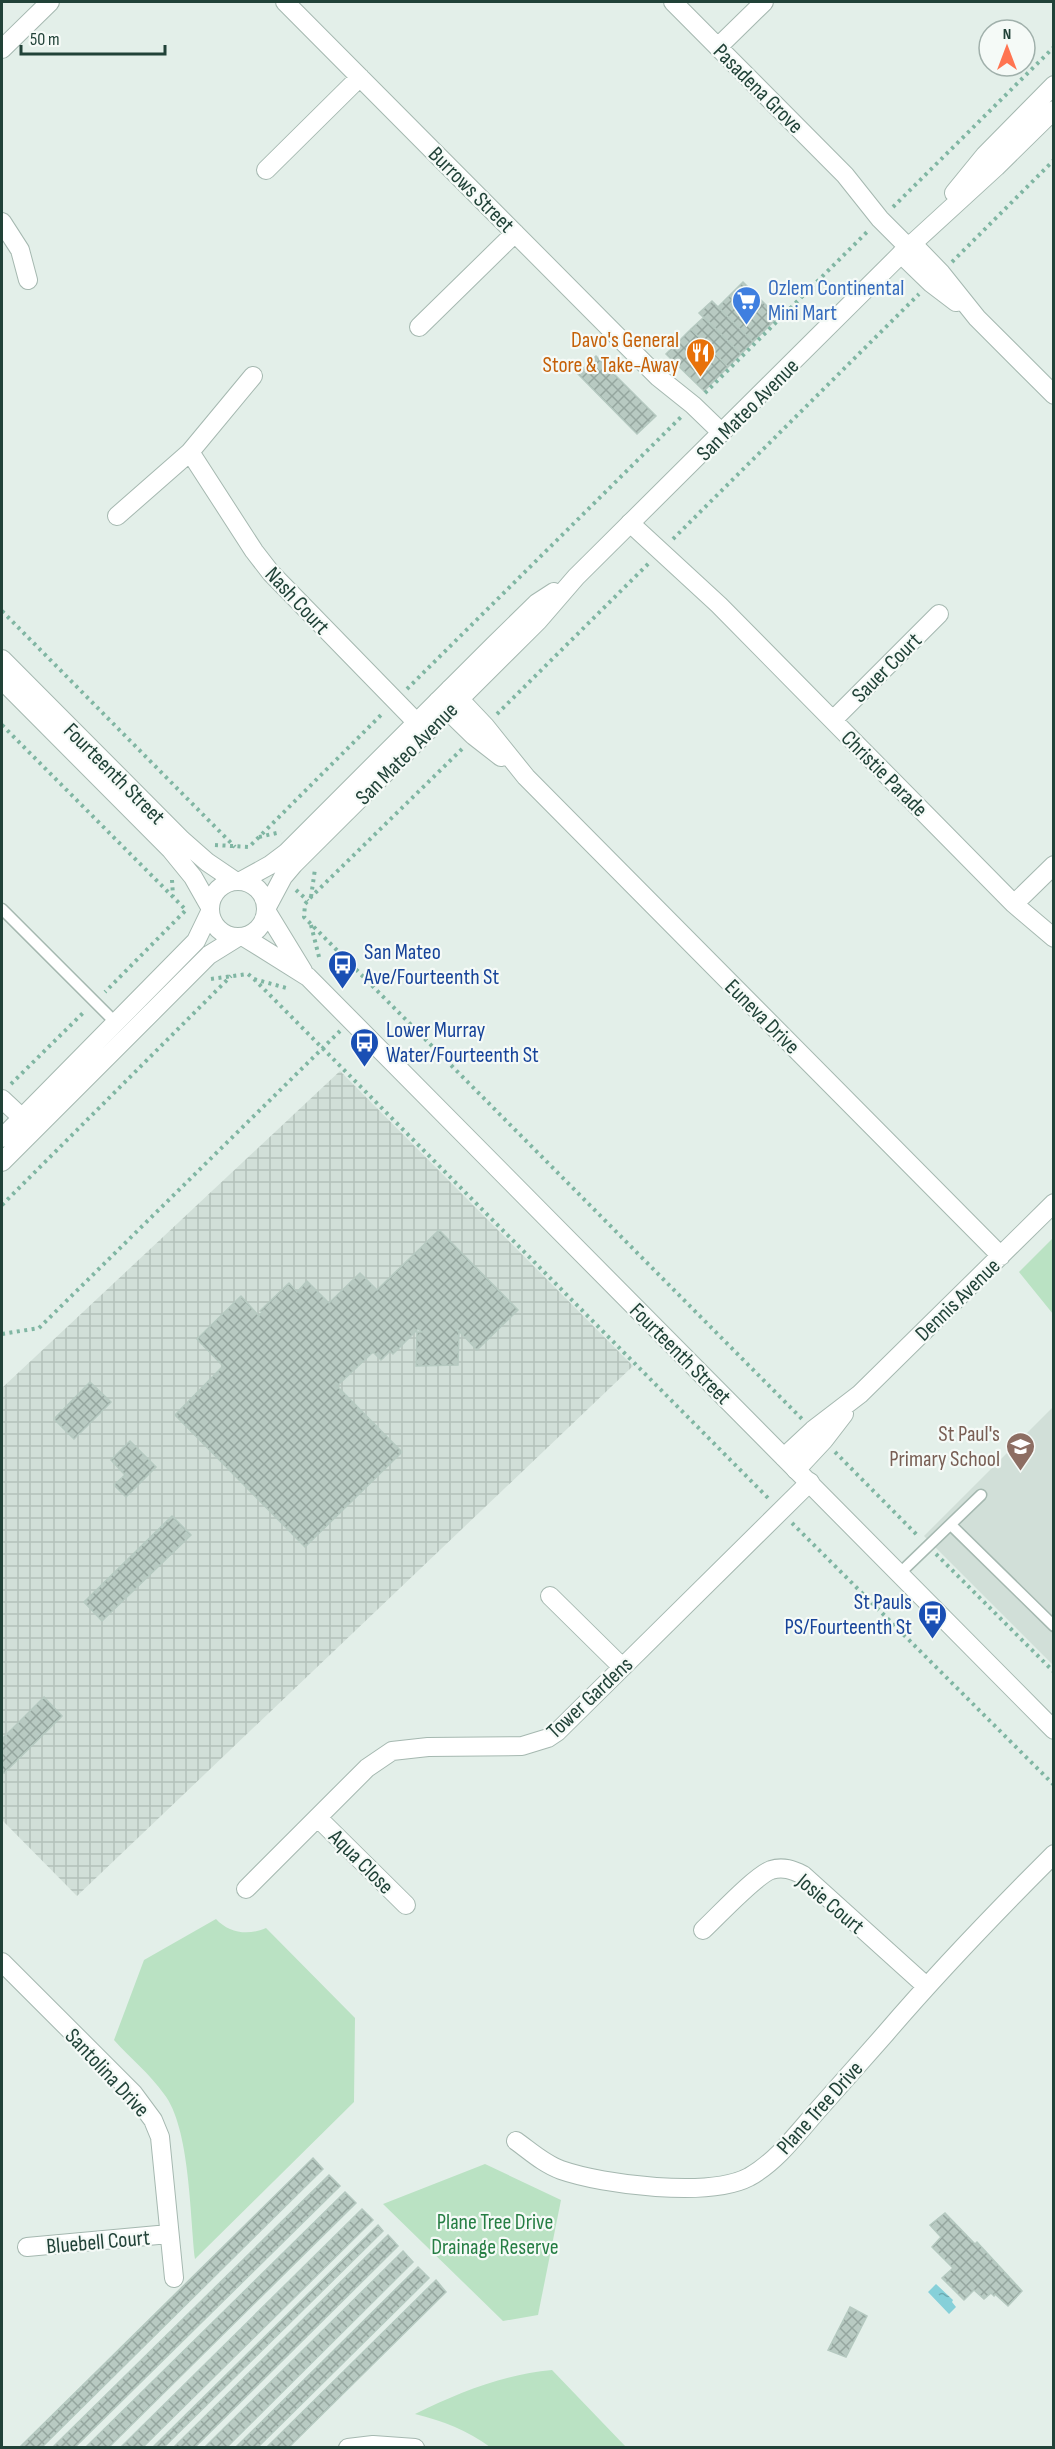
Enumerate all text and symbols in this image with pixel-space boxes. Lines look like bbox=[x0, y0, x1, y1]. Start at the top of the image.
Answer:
scale bar bbox=[21, 18, 165, 56]
north arrow bbox=[977, 18, 1037, 78]
text: N bbox=[1003, 25, 1011, 44]
text: 50 m bbox=[30, 29, 60, 50]
street label: Pasadena Grove bbox=[707, 38, 809, 140]
street label: Burrows Street bbox=[422, 141, 520, 239]
place label: Ozlem Continental Mini Mart bbox=[768, 275, 904, 327]
supermarket icon: Ozlem Continental Mini Mart bbox=[731, 284, 763, 326]
place label: Davo's General Store & Take-Away bbox=[542, 327, 680, 379]
restaurant icon: Davo's General Store & Take-Away bbox=[684, 336, 716, 378]
street label: San Mateo Avenue bbox=[691, 353, 805, 467]
street label: Nash Court bbox=[259, 562, 335, 641]
street label: Sauer Court bbox=[846, 627, 928, 709]
street label: San Mateo Avenue bbox=[350, 697, 464, 811]
street label: Fourteenth Street bbox=[57, 718, 171, 831]
street label: Christie Parade bbox=[835, 725, 933, 823]
place label: San Mateo Ave/Fourteenth St bbox=[363, 939, 500, 991]
bus stop icon: San Mateo Ave/Fourteenth St bbox=[327, 948, 359, 990]
street label: Euneva Drive bbox=[719, 974, 805, 1060]
place label: Lower Murray Water/Fourteenth St bbox=[386, 1017, 539, 1069]
bus stop icon: Lower Murray Water/Fourteenth St bbox=[349, 1026, 381, 1068]
street label: Dennis Avenue bbox=[910, 1253, 1006, 1347]
street label: Fourteenth Street bbox=[623, 1298, 737, 1411]
place label: St Paul's Primary School bbox=[889, 1421, 1000, 1473]
school or university icon: St Paul's Primary School bbox=[1005, 1430, 1037, 1472]
place label: St Pauls PS/Fourteenth St bbox=[784, 1589, 912, 1641]
bus stop icon: St Pauls PS/Fourteenth St bbox=[917, 1598, 949, 1640]
street label: Tower Gardens bbox=[541, 1651, 639, 1745]
street label: Aqua Close bbox=[322, 1823, 399, 1900]
street label: Josie Court bbox=[790, 1867, 870, 1940]
street label: Santolina Drive bbox=[59, 2023, 155, 2123]
street label: Plane Tree Drive bbox=[771, 2056, 869, 2160]
park label: Plane Tree Drive Drainage Reserve bbox=[431, 2209, 559, 2261]
street label: Bluebell Court bbox=[45, 2225, 151, 2260]

